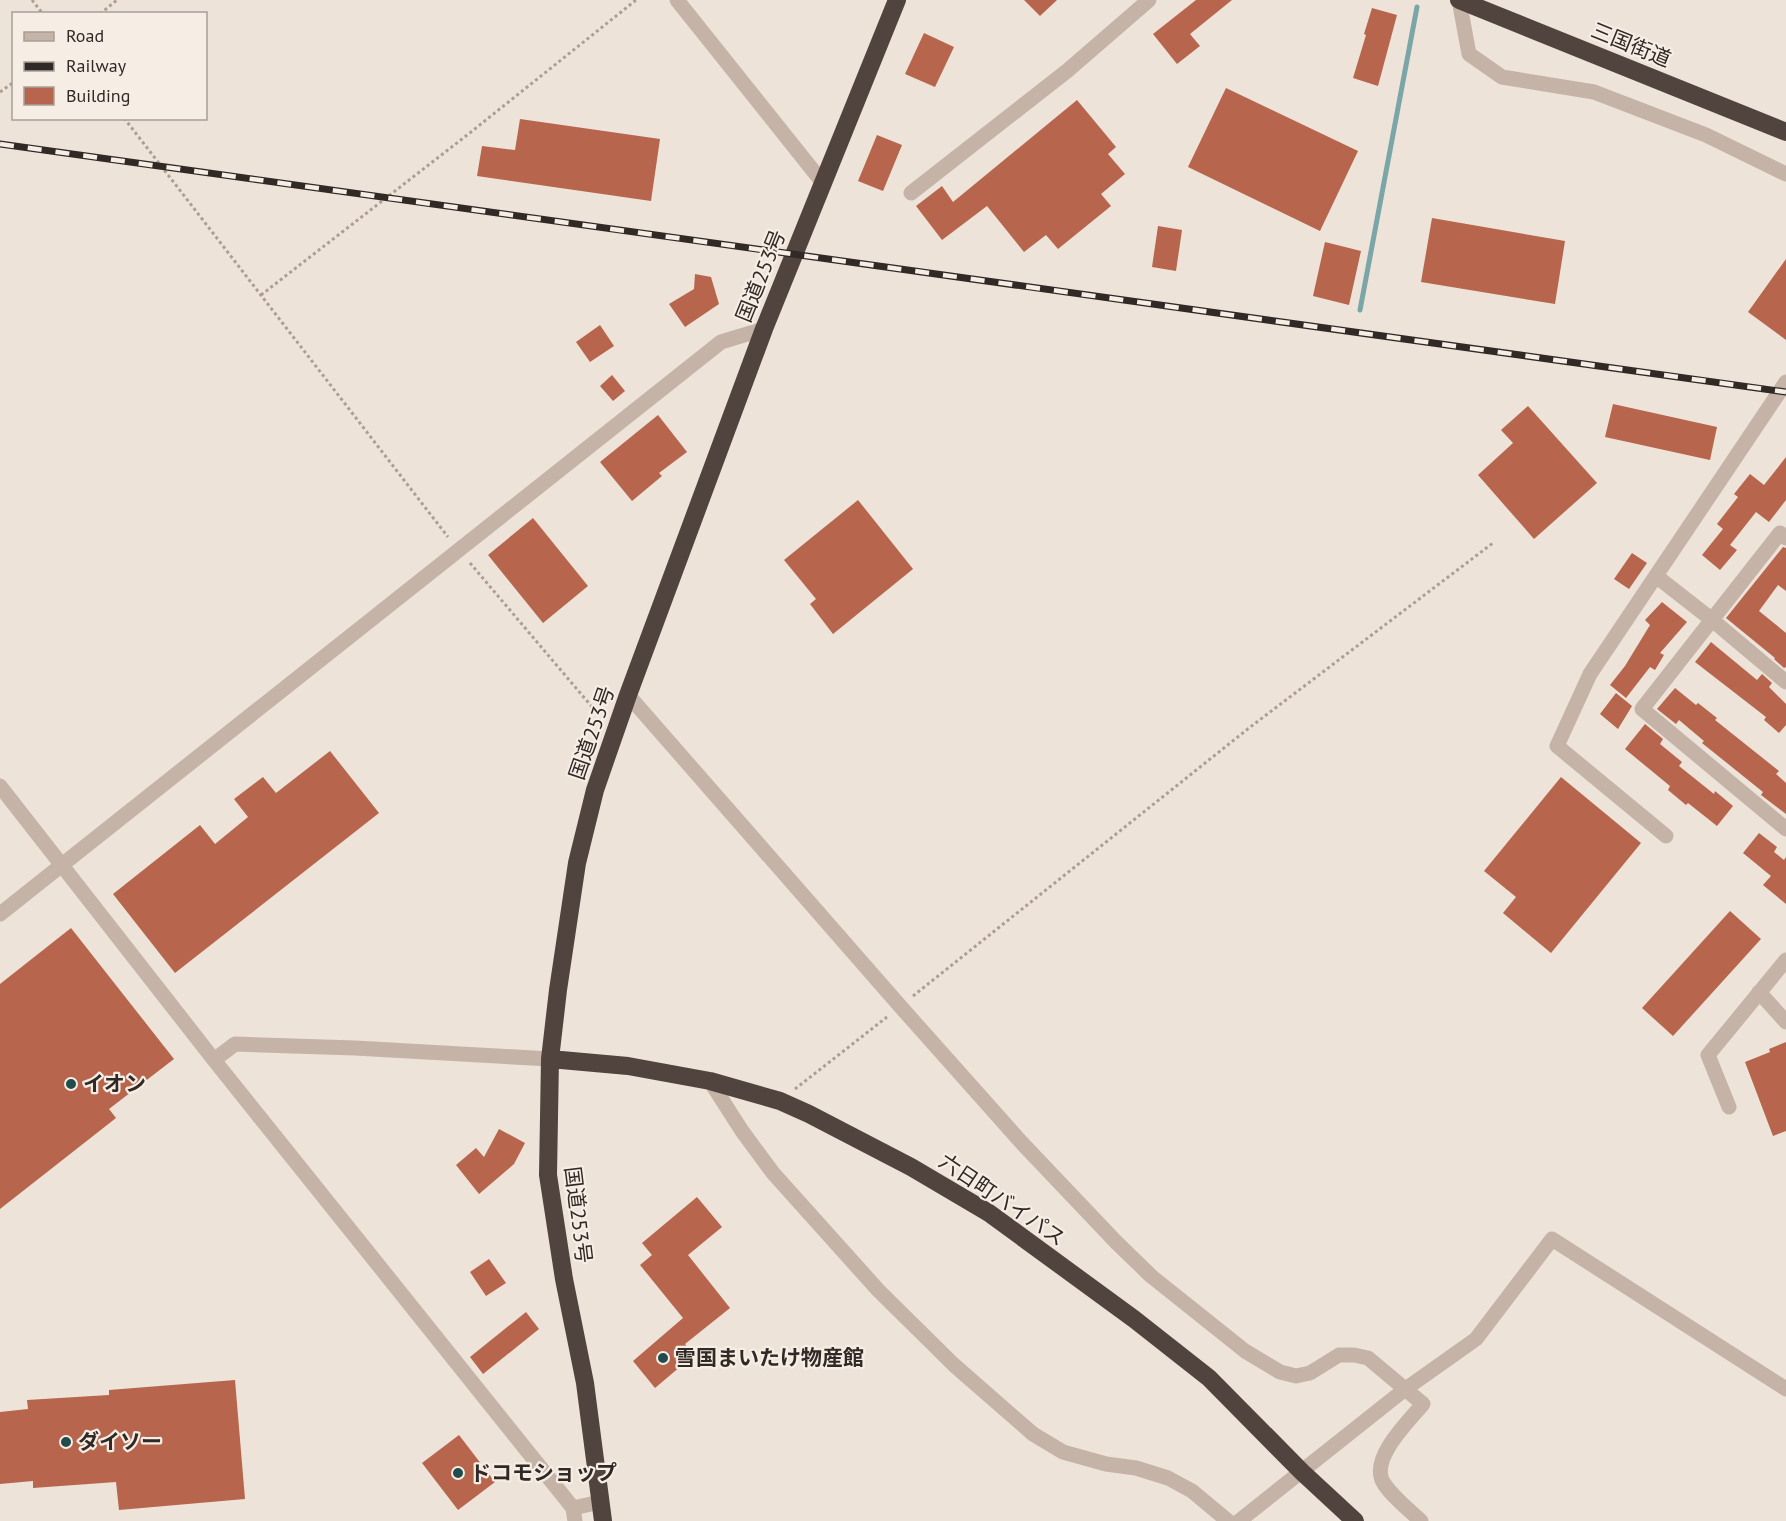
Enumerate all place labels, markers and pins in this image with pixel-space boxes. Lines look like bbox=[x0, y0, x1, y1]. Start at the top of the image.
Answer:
place label: イオン bbox=[83, 1070, 146, 1097]
marker: イオン bbox=[64, 1077, 78, 1091]
place label: 雪国まいたけ物産館 bbox=[675, 1344, 864, 1371]
marker: 雪国まいたけ物産館 bbox=[656, 1351, 670, 1365]
place label: ダイソー bbox=[78, 1428, 162, 1455]
marker: ダイソー bbox=[59, 1435, 73, 1449]
place label: ドコモショップ bbox=[470, 1459, 617, 1486]
marker: ドコモショップ bbox=[451, 1466, 465, 1480]

